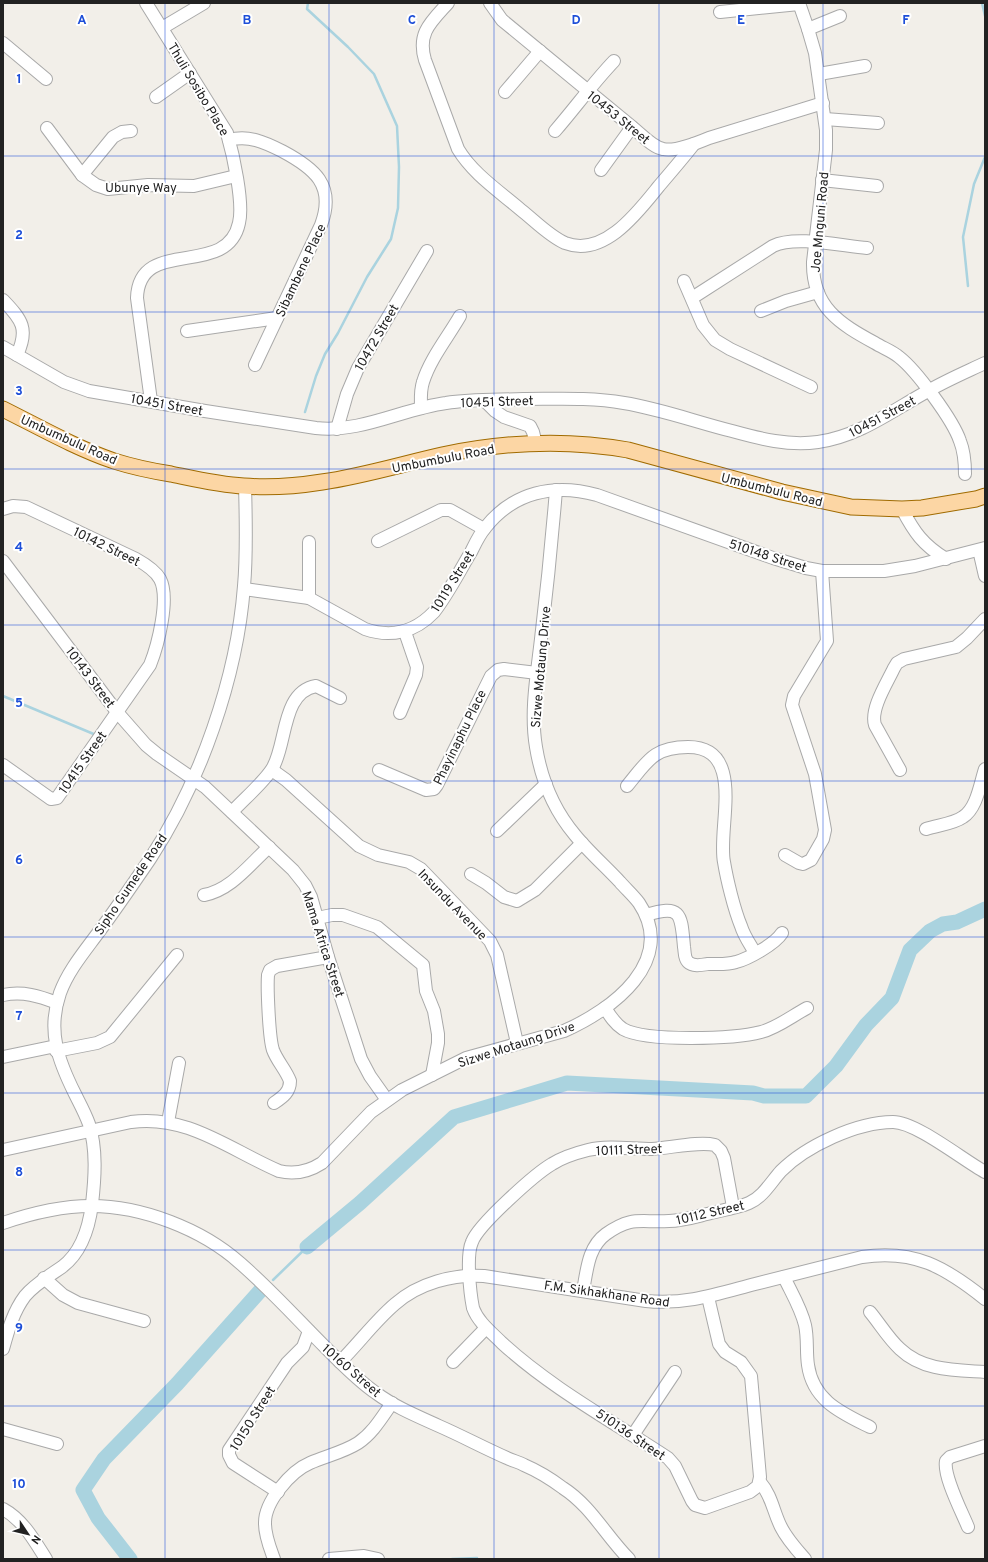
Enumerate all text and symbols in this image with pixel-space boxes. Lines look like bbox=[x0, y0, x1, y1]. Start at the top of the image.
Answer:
text: A bbox=[77, 13, 87, 29]
text: B bbox=[243, 13, 252, 29]
text: C bbox=[408, 13, 416, 29]
text: D bbox=[571, 13, 581, 29]
text: E bbox=[737, 13, 745, 29]
text: F bbox=[902, 13, 910, 29]
street label: Thuli Sosibo Place bbox=[163, 40, 231, 140]
text: 1 bbox=[16, 72, 22, 88]
street label: 10453 Street bbox=[583, 88, 652, 149]
street label: Joe Mnguni Road bbox=[809, 171, 833, 273]
street label: Ubunye Way bbox=[105, 181, 177, 197]
street label: Sibambene Place bbox=[273, 222, 330, 320]
text: 2 bbox=[15, 228, 23, 244]
street label: 10472 Street bbox=[352, 302, 403, 374]
text: 3 bbox=[15, 384, 23, 400]
street label: 10451 Street bbox=[129, 392, 204, 420]
street label: 10451 Street bbox=[460, 394, 534, 412]
street label: 10451 Street bbox=[847, 394, 919, 442]
street label: Umbumbulu Road bbox=[17, 412, 119, 469]
street label: Umbumbulu Road bbox=[391, 442, 496, 478]
street label: Umbumbulu Road bbox=[719, 471, 824, 511]
street label: 10142 Street bbox=[70, 525, 142, 571]
street label: 510148 Street bbox=[727, 537, 808, 577]
text: 4 bbox=[15, 540, 23, 556]
street label: 10119 Street bbox=[428, 548, 479, 616]
street label: Sizwe Motaung Drive bbox=[529, 606, 555, 729]
street label: 10143 Street bbox=[61, 644, 118, 712]
street label: Phayinaphu Place bbox=[431, 688, 491, 788]
text: 5 bbox=[15, 696, 23, 712]
street label: 10415 Street bbox=[56, 729, 111, 798]
street label: Sipho Gumede Road bbox=[92, 832, 171, 939]
text: 6 bbox=[15, 853, 23, 869]
street label: Insundu Avenue bbox=[414, 867, 489, 944]
street label: Mama Africa Street bbox=[297, 889, 347, 1000]
text: 7 bbox=[16, 1009, 23, 1025]
street label: Sizwe Motaung Drive bbox=[456, 1019, 577, 1072]
street label: 10111 Street bbox=[596, 1142, 663, 1160]
text: 8 bbox=[15, 1165, 23, 1181]
street label: 10112 Street bbox=[675, 1198, 746, 1230]
street label: F.M. Sikhakhane Road bbox=[543, 1278, 671, 1312]
text: 9 bbox=[15, 1321, 23, 1337]
street label: 10160 Street bbox=[318, 1342, 384, 1402]
street label: 10150 Street bbox=[227, 1384, 280, 1454]
street label: 510136 Street bbox=[592, 1407, 668, 1465]
text: 10 bbox=[12, 1477, 26, 1493]
north arrow bbox=[8, 1514, 48, 1554]
text: N bbox=[27, 1532, 43, 1546]

